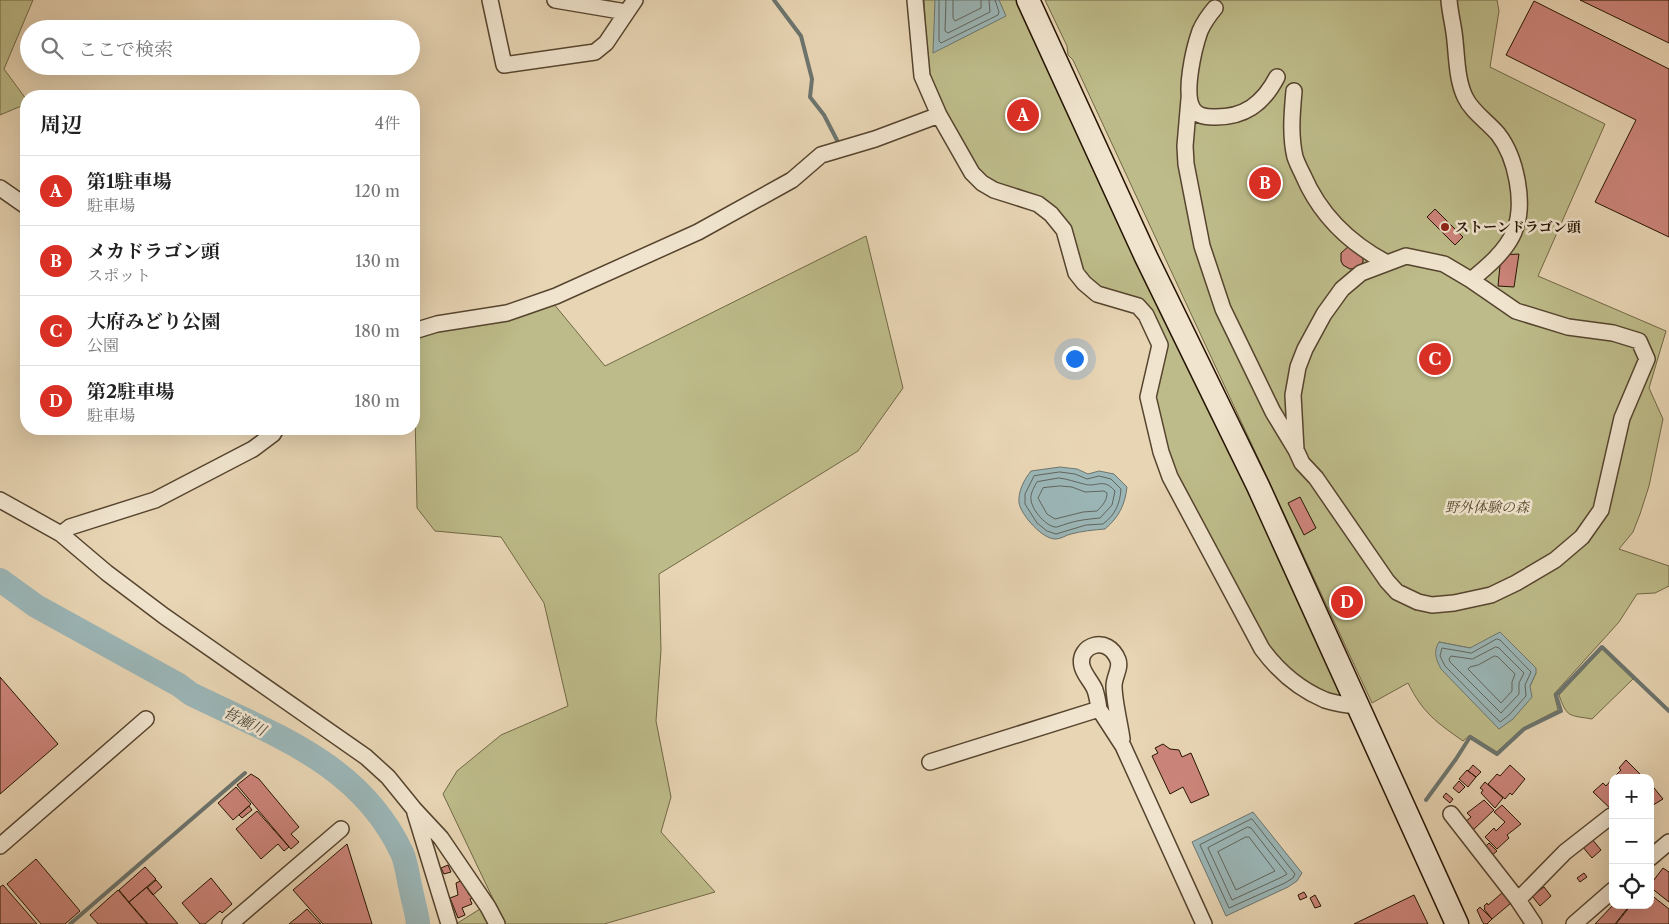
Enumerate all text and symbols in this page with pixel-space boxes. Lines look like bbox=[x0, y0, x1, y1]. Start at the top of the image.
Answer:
search box bbox=[20, 20, 420, 75]
icon: search bbox=[38, 34, 66, 62]
text: ここで検索 bbox=[78, 38, 173, 61]
pin: A bbox=[1007, 96, 1039, 134]
text: 周辺 bbox=[40, 112, 82, 137]
text: 4件 bbox=[375, 113, 400, 133]
pin: B bbox=[1249, 164, 1281, 202]
text: 第1駐車場 bbox=[87, 170, 172, 193]
text: A bbox=[50, 181, 62, 201]
text: 120 m bbox=[355, 181, 400, 201]
text: 駐車場 bbox=[87, 195, 135, 215]
place label: ストーンドラゴン頭 bbox=[1455, 218, 1581, 236]
marker: ストーンドラゴン頭 bbox=[1439, 221, 1451, 233]
text: メカドラゴン頭 bbox=[87, 240, 220, 263]
text: B bbox=[50, 251, 62, 271]
text: 130 m bbox=[355, 251, 400, 271]
text: スポット bbox=[87, 265, 151, 285]
text: 大府みどり公園 bbox=[87, 310, 220, 333]
text: C bbox=[50, 321, 62, 341]
text: 180 m bbox=[354, 321, 400, 341]
text: 公園 bbox=[87, 335, 119, 355]
pin: C bbox=[1419, 340, 1451, 378]
your location bbox=[1062, 346, 1088, 372]
text: 第2駐車場 bbox=[87, 380, 174, 403]
text: D bbox=[49, 391, 63, 411]
text: 180 m bbox=[354, 391, 400, 411]
text: 駐車場 bbox=[87, 405, 135, 425]
park label: 野外体験の森 bbox=[1445, 498, 1531, 516]
pin: D bbox=[1331, 583, 1363, 621]
water label: 皆瀬川 bbox=[221, 702, 271, 741]
map controls bbox=[1609, 774, 1654, 909]
button: + bbox=[1609, 774, 1654, 819]
button: − bbox=[1609, 819, 1654, 864]
button: locate bbox=[1609, 864, 1654, 909]

